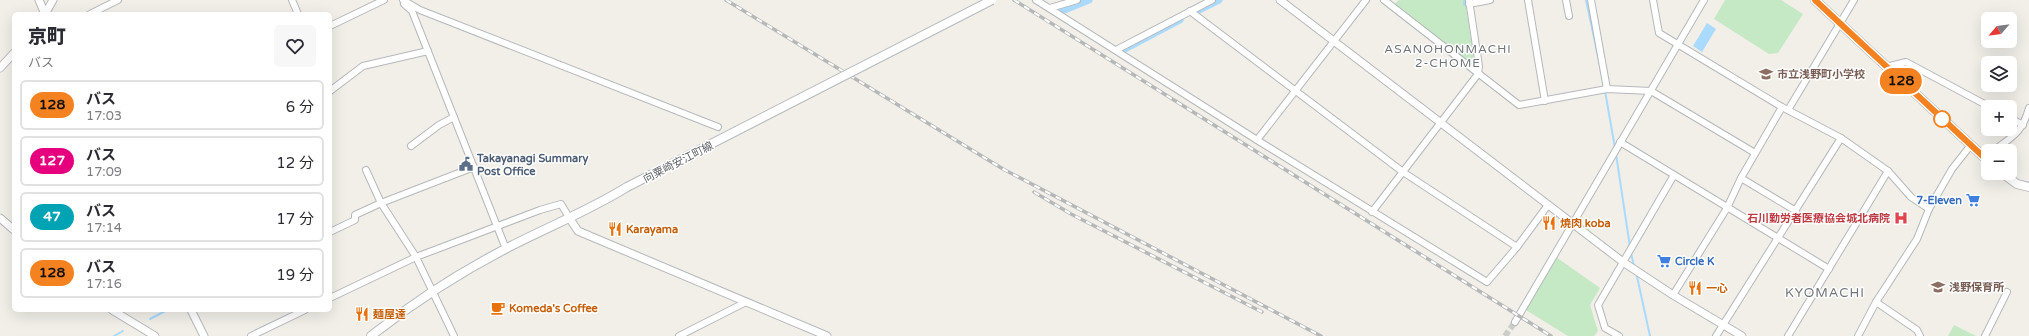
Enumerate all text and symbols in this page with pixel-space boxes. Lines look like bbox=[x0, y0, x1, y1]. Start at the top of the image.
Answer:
north arrow bbox=[1981, 12, 2017, 48]
map controls bbox=[1981, 12, 2017, 180]
button: heart bbox=[274, 25, 316, 67]
text: 京町 bbox=[28, 26, 66, 48]
district label: ASANOHONMACHI 2-CHOME bbox=[1384, 42, 1512, 70]
text: バス bbox=[28, 55, 54, 71]
button: layers bbox=[1981, 56, 2017, 92]
school or university icon: 市立浅野町小学校 bbox=[1758, 66, 1774, 82]
place label: 市立浅野町小学校 bbox=[1777, 68, 1865, 81]
line badge: 128 bbox=[1878, 68, 1924, 94]
text: 128 bbox=[1888, 72, 1914, 89]
text: バス bbox=[86, 90, 116, 108]
text: 128 bbox=[39, 96, 65, 113]
text: 6 分 bbox=[286, 98, 314, 116]
button: + bbox=[1981, 100, 2017, 136]
text: 17:03 bbox=[86, 108, 122, 124]
unlabelled marker bbox=[1933, 110, 1951, 128]
street label: 向粟崎安江町線 bbox=[641, 139, 715, 186]
button: − bbox=[1981, 144, 2017, 180]
text: バス bbox=[86, 146, 116, 164]
text: 127 bbox=[39, 152, 65, 169]
place label: Takayanagi Summary Post Office bbox=[476, 152, 588, 178]
text: 12 分 bbox=[276, 154, 314, 172]
public building icon: Takayanagi Summary Post Office bbox=[458, 156, 474, 172]
text: 17:09 bbox=[86, 164, 122, 180]
supermarket icon: 7-Eleven bbox=[1965, 192, 1981, 208]
place label: 7-Eleven bbox=[1916, 194, 1962, 207]
text: バス bbox=[86, 202, 116, 220]
text: 47 bbox=[43, 208, 61, 225]
text: 17 分 bbox=[276, 210, 314, 228]
hospital icon: 石川勤労者医療協会城北病院 bbox=[1893, 210, 1909, 226]
place label: 石川勤労者医療協会城北病院 bbox=[1747, 212, 1890, 225]
restaurant icon: 焼肉 koba bbox=[1541, 215, 1557, 231]
place label: 焼肉 koba bbox=[1560, 217, 1611, 230]
text: 17:14 bbox=[86, 220, 122, 236]
restaurant icon: Karayama bbox=[607, 221, 623, 237]
place label: Karayama bbox=[626, 223, 678, 237]
supermarket icon: Circle K bbox=[1656, 253, 1672, 269]
place label: Circle K bbox=[1675, 255, 1715, 268]
text: バス bbox=[86, 258, 116, 276]
text: 128 bbox=[39, 264, 65, 281]
text: 19 分 bbox=[276, 266, 314, 284]
text: 17:16 bbox=[86, 276, 122, 292]
school or university icon: 浅野保育所 bbox=[1930, 279, 1946, 295]
restaurant icon: 一心 bbox=[1687, 280, 1703, 296]
place label: 浅野保育所 bbox=[1949, 281, 2004, 294]
place label: 一心 bbox=[1706, 282, 1728, 295]
district label: KYOMACHI bbox=[1785, 285, 1865, 301]
cafe icon: Komeda's Coffee bbox=[490, 300, 506, 316]
place label: Komeda's Coffee bbox=[509, 302, 599, 315]
restaurant icon: 麺屋達 bbox=[354, 306, 370, 322]
place label: 麺屋達 bbox=[372, 308, 406, 321]

